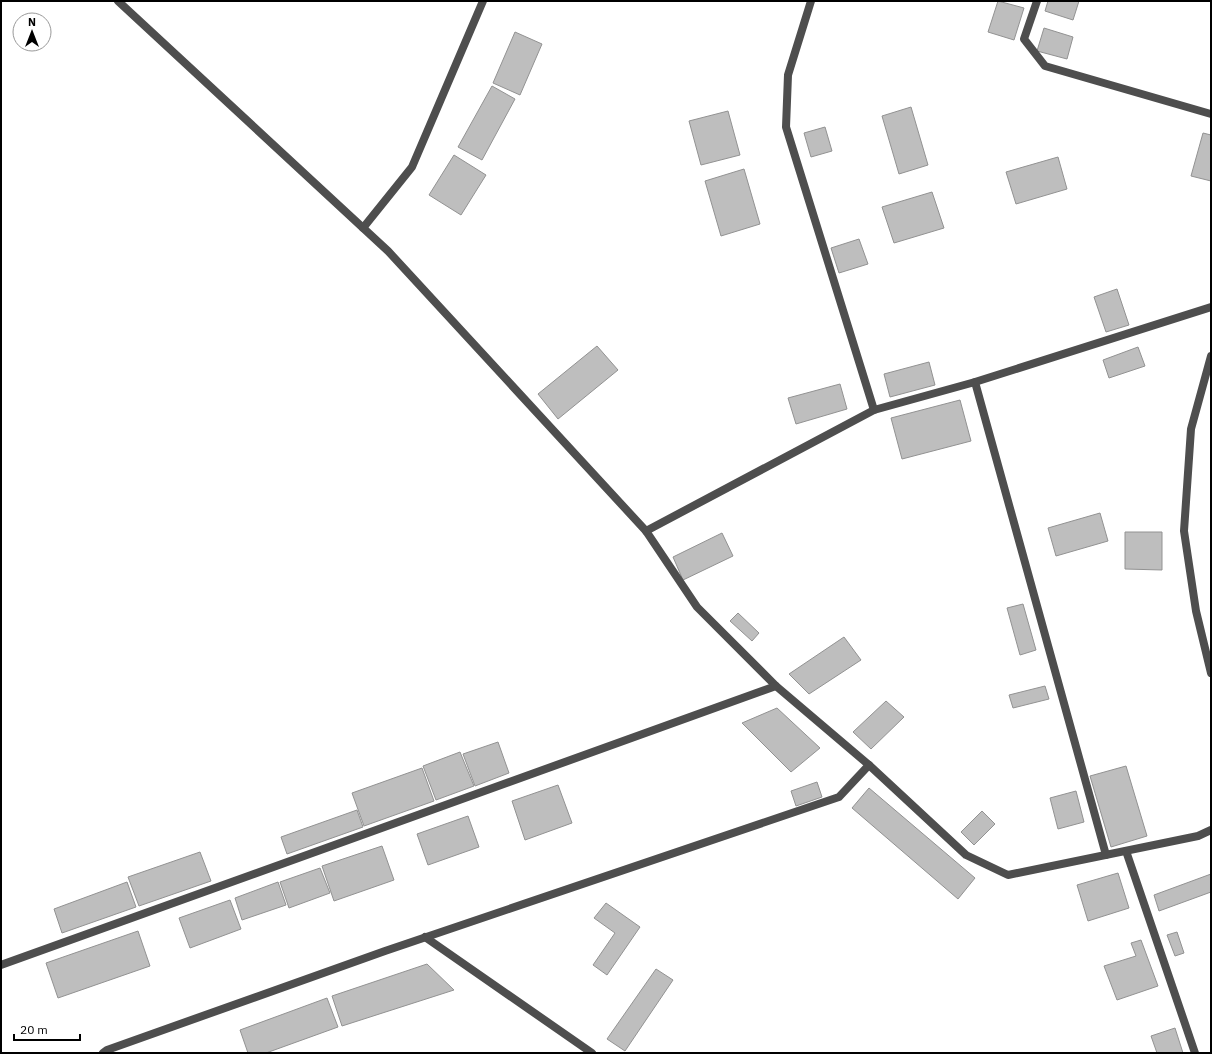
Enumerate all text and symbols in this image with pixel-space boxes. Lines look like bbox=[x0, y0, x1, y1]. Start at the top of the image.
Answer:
north arrow bbox=[12, 12, 52, 52]
text: N bbox=[28, 15, 36, 29]
scale bar bbox=[14, 1016, 80, 1042]
text: 20 m bbox=[20, 1022, 48, 1037]

